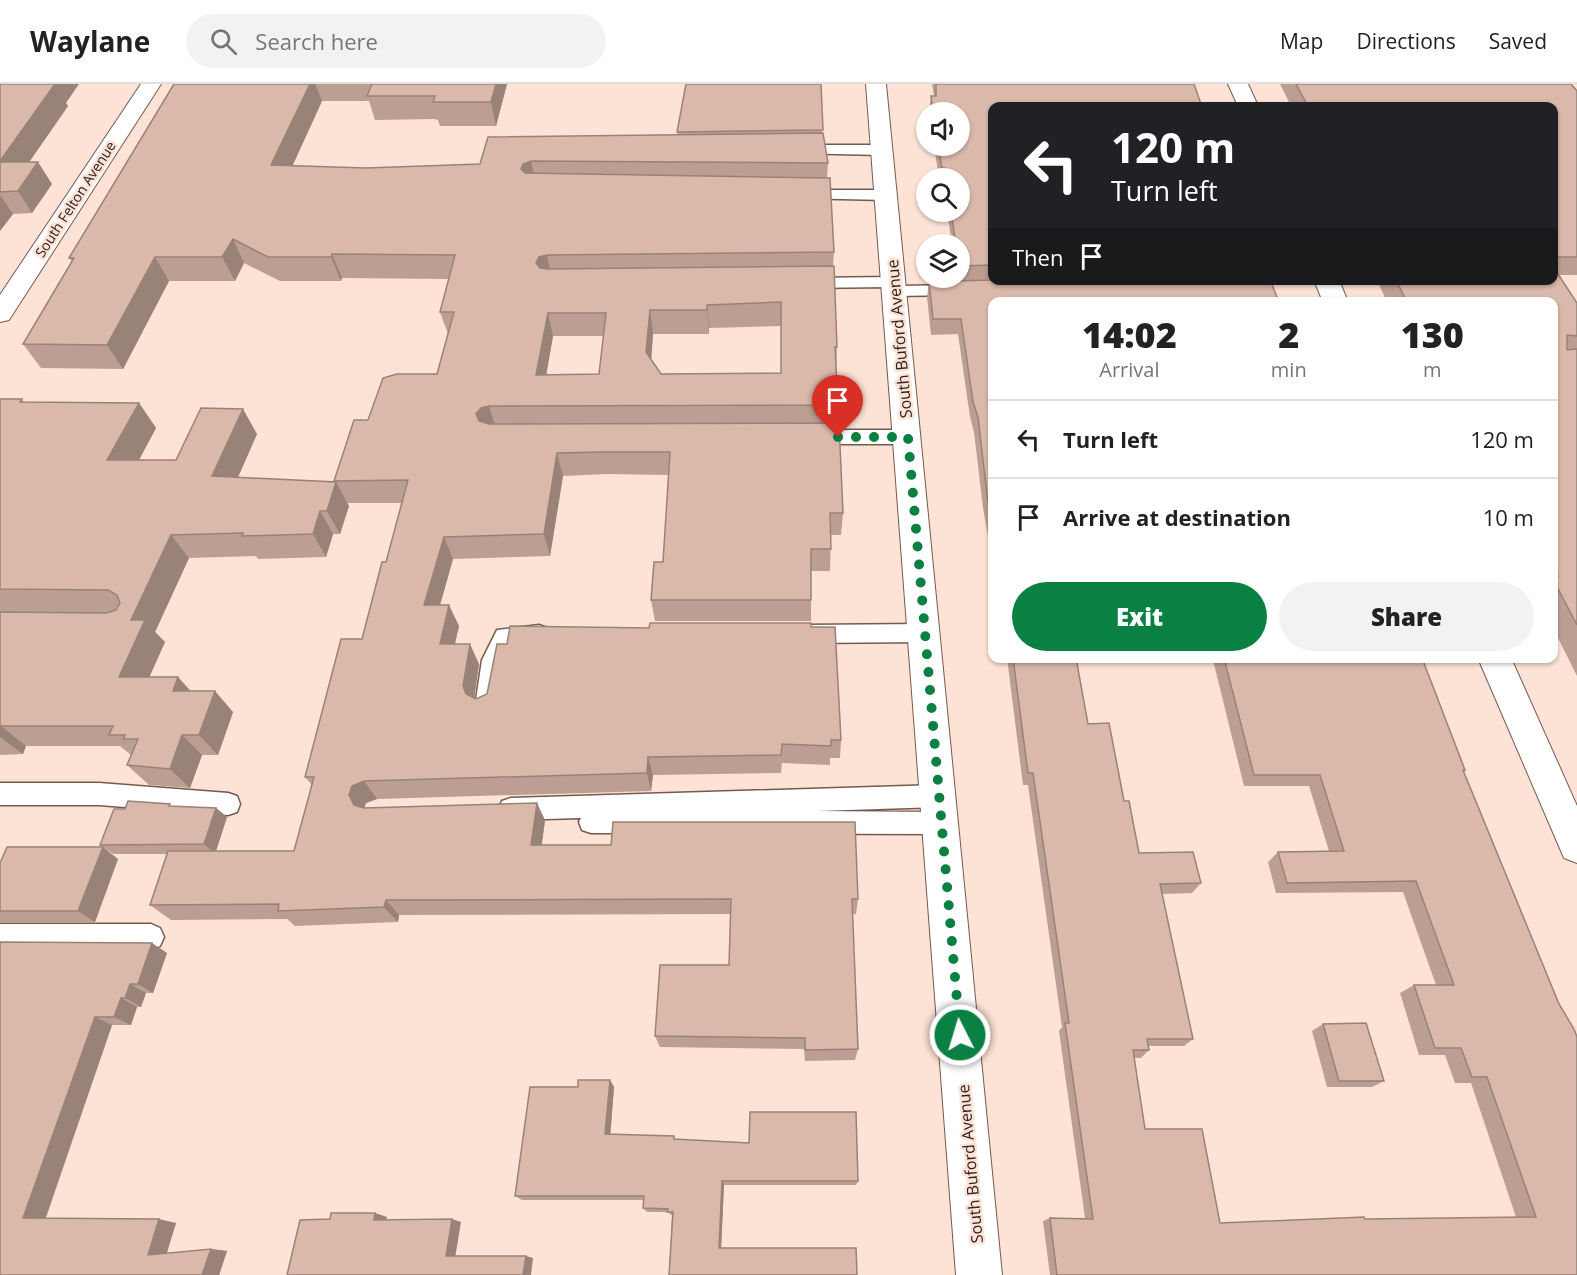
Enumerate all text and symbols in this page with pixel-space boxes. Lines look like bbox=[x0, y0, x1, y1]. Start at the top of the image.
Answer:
search box bbox=[186, 14, 606, 68]
text: Waylane bbox=[30, 22, 150, 60]
icon: search bbox=[207, 25, 240, 58]
text: Search here bbox=[255, 26, 378, 56]
text: Map bbox=[1280, 27, 1323, 55]
text: Directions bbox=[1356, 27, 1456, 55]
text: Saved bbox=[1489, 27, 1547, 55]
map controls bbox=[916, 102, 970, 288]
button: sound bbox=[916, 102, 970, 156]
text: 120 m bbox=[1111, 118, 1235, 175]
icon: left bbox=[1012, 126, 1090, 204]
street label: South Felton Avenue bbox=[30, 137, 120, 261]
button: search bbox=[916, 168, 970, 222]
text: Turn left bbox=[1111, 172, 1218, 209]
button: layers bbox=[916, 234, 970, 288]
icon: arrive bbox=[1075, 240, 1108, 273]
text: Then bbox=[1012, 242, 1063, 272]
street label: South Buford Avenue bbox=[881, 259, 917, 419]
text: 14:02 bbox=[1082, 310, 1177, 359]
text: 2 bbox=[1278, 310, 1299, 359]
text: 130 bbox=[1401, 310, 1464, 359]
text: Arrival bbox=[1099, 356, 1160, 383]
text: min bbox=[1271, 356, 1307, 383]
text: m bbox=[1423, 356, 1442, 383]
pin bbox=[812, 375, 863, 437]
icon: arrive bbox=[821, 384, 854, 417]
icon: left bbox=[1012, 423, 1045, 456]
text: Turn left bbox=[1063, 424, 1158, 454]
text: 120 m bbox=[1470, 424, 1534, 454]
icon: arrive bbox=[1012, 501, 1045, 534]
text: Arrive at destination bbox=[1063, 502, 1291, 532]
text: 10 m bbox=[1483, 502, 1534, 532]
button: Exit bbox=[1012, 582, 1267, 651]
button: Share bbox=[1279, 582, 1534, 651]
position arrow bbox=[928, 1003, 992, 1067]
street label: South Buford Avenue bbox=[952, 1084, 988, 1244]

